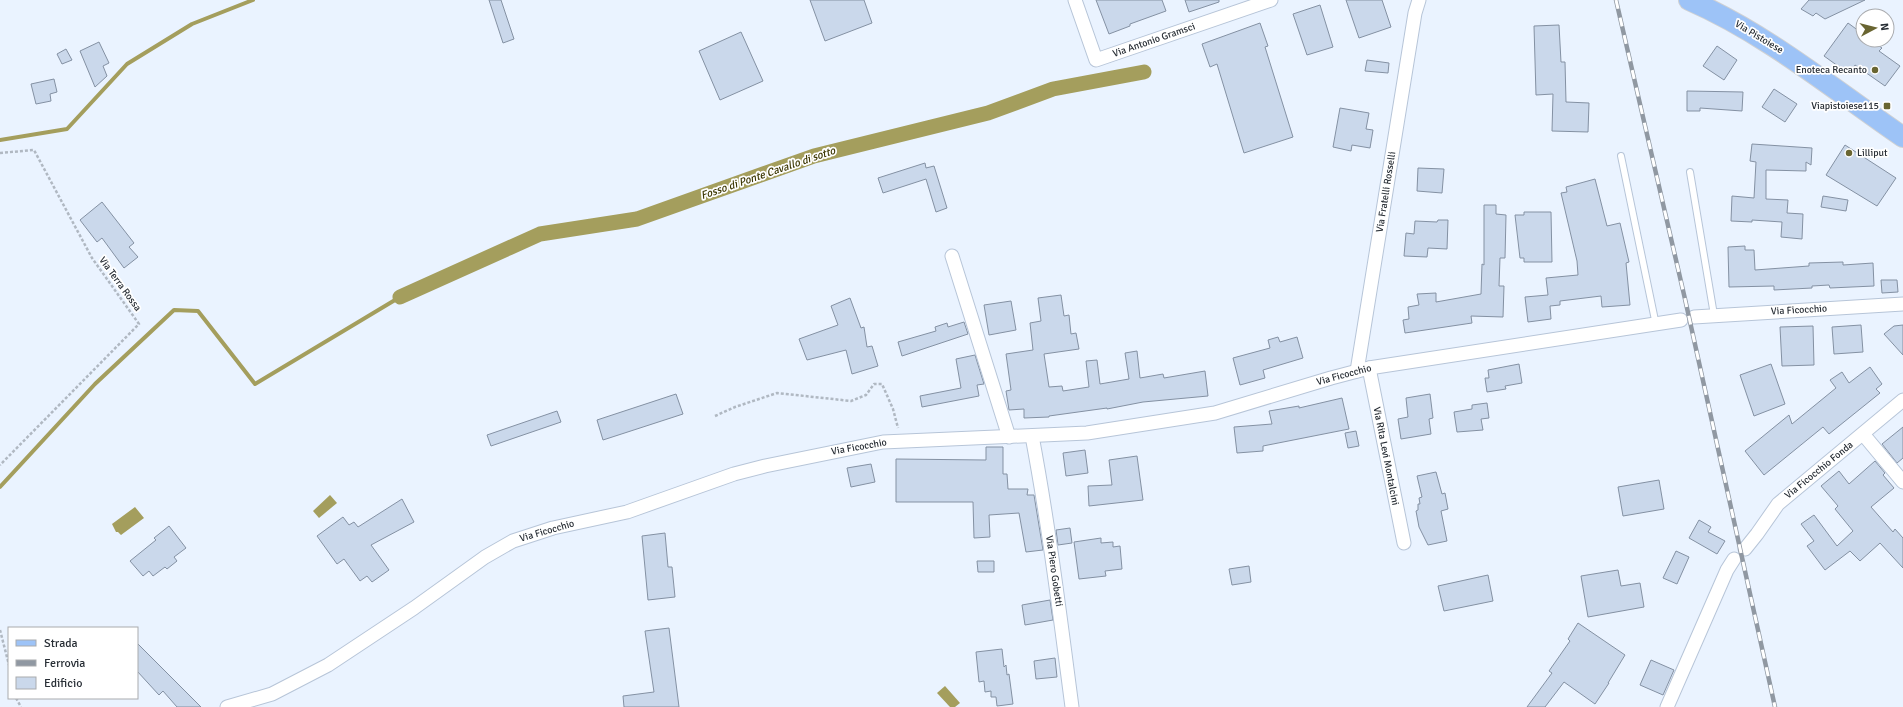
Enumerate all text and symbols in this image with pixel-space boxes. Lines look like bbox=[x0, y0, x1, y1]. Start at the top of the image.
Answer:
north arrow bbox=[1855, 8, 1895, 48]
street label: Via Pistoiese bbox=[1733, 18, 1785, 56]
street label: Via Antonio Gramsci bbox=[1111, 20, 1197, 60]
text: N bbox=[1878, 22, 1891, 31]
place label: Enoteca Recanto bbox=[1796, 64, 1867, 76]
marker: Enoteca Recanto bbox=[1870, 65, 1880, 75]
place label: Viapistoiese115 bbox=[1811, 100, 1879, 112]
marker: Viapistoiese115 bbox=[1882, 101, 1892, 111]
water label: Fosso di Ponte Cavallo di sotto bbox=[699, 143, 838, 202]
place label: Lilliput bbox=[1857, 147, 1888, 159]
marker: Lilliput bbox=[1844, 148, 1854, 158]
street label: Via Fratelli Rosselli bbox=[1374, 151, 1398, 233]
street label: Via Terra Rossa bbox=[96, 254, 144, 314]
street label: Via Ficocchio bbox=[1771, 303, 1827, 317]
street label: Via Ficocchio bbox=[1315, 362, 1373, 388]
street label: Via Rita Levi Montalcini bbox=[1371, 406, 1401, 506]
street label: Via Ficocchio bbox=[830, 436, 888, 458]
street label: Via Ficocchio Fonda bbox=[1782, 439, 1856, 501]
street label: Via Ficocchio bbox=[518, 517, 576, 545]
street label: Via Piero Gobetti bbox=[1043, 535, 1065, 607]
legend bbox=[8, 627, 138, 699]
text: Strada bbox=[44, 636, 78, 651]
text: Ferrovia bbox=[44, 656, 85, 671]
text: Edificio bbox=[44, 676, 82, 691]

